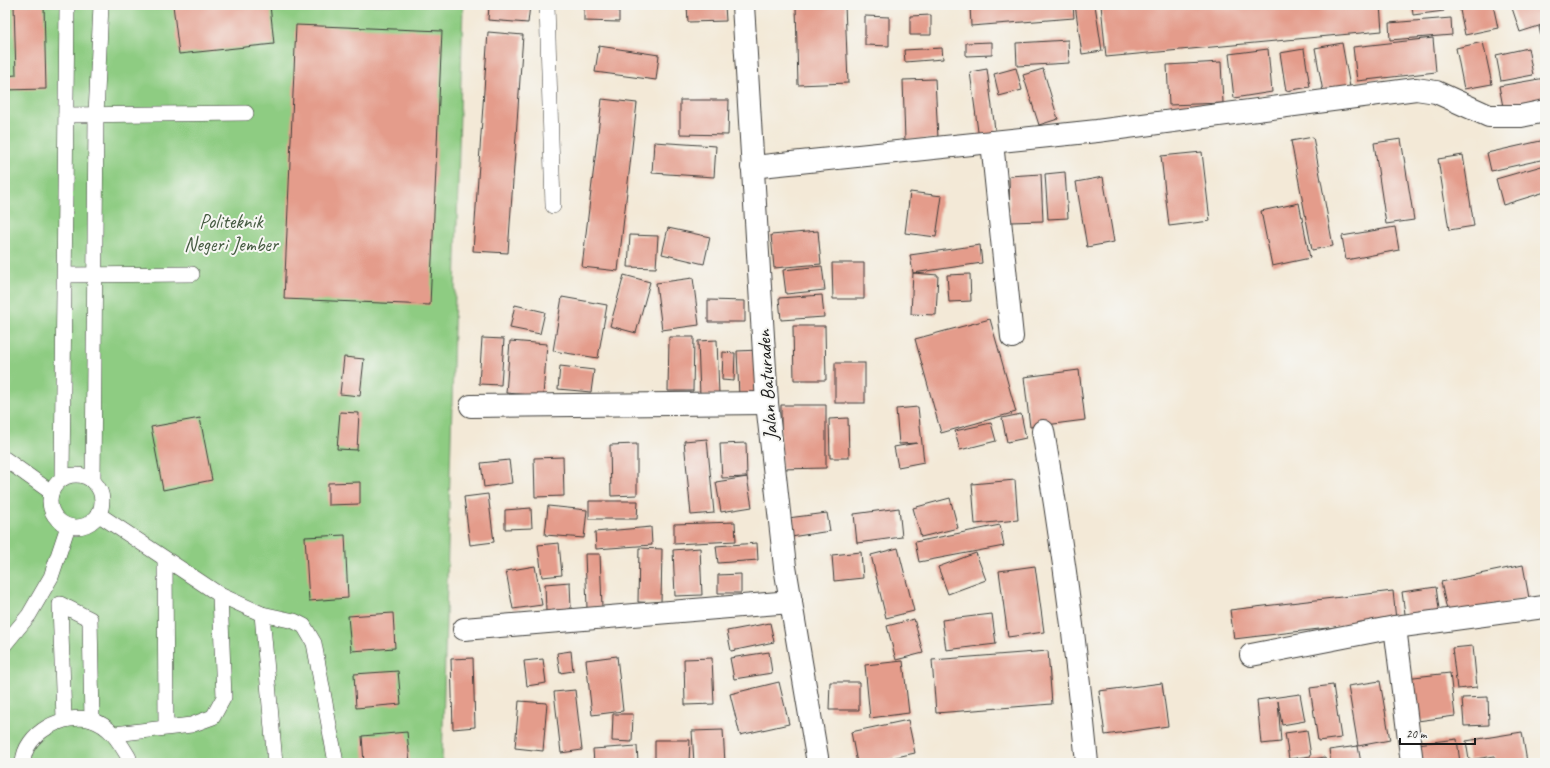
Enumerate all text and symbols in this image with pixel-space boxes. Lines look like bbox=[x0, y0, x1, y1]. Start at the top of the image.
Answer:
park label: Politeknik Negeri Jember bbox=[184, 209, 280, 257]
street label: Jalan Baturaden bbox=[751, 328, 783, 442]
scale bar bbox=[1400, 720, 1475, 746]
text: 20 m bbox=[1406, 726, 1428, 742]

